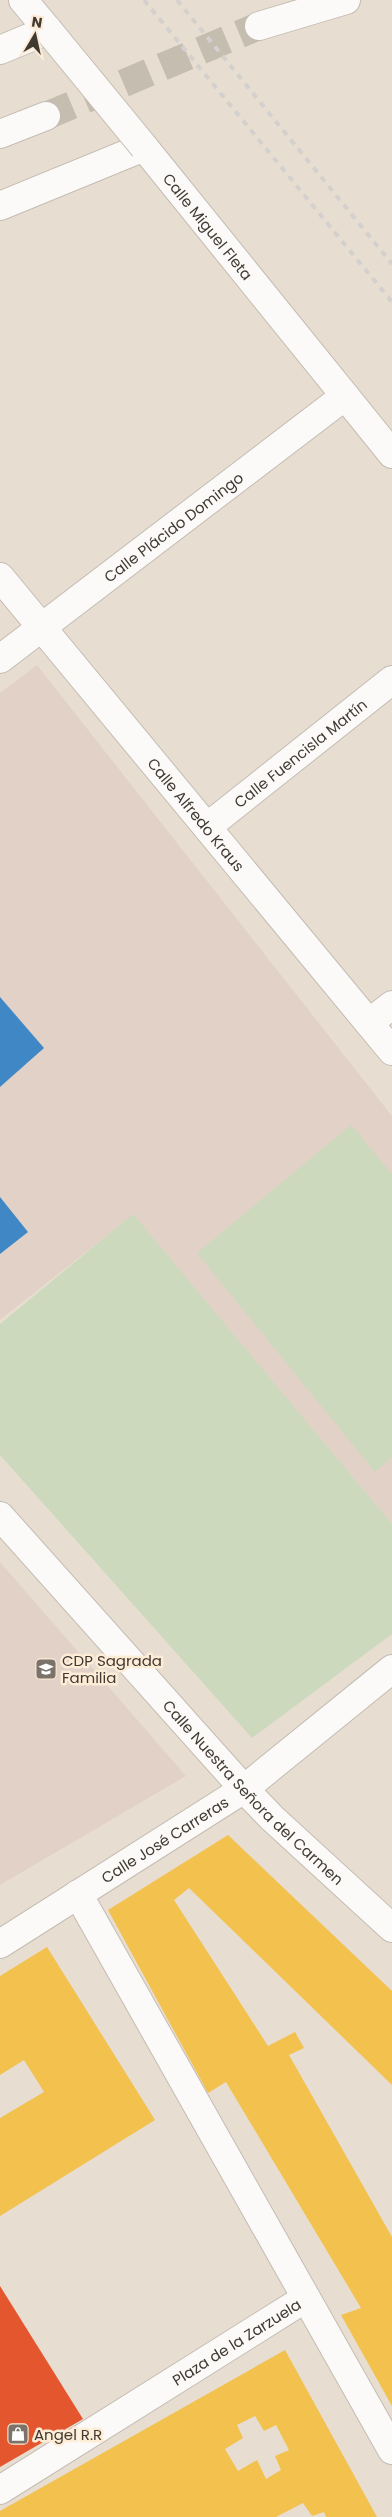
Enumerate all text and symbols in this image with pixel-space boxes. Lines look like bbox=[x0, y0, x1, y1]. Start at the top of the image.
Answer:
north arrow bbox=[10, 10, 60, 60]
text: N bbox=[30, 11, 44, 33]
street label: Calle Miguel Fleta bbox=[158, 168, 258, 284]
street label: Calle Plácido Domingo bbox=[99, 467, 247, 587]
street label: Calle Fuencisla Martín bbox=[229, 694, 371, 812]
street label: Calle Alfredo Kraus bbox=[143, 753, 250, 876]
place label: CDP Sagrada Familia bbox=[62, 1650, 162, 1688]
school or university icon: CDP Sagrada Familia bbox=[34, 1657, 58, 1681]
street label: Calle Nuestra Señora del Carmen bbox=[158, 1695, 348, 1889]
street label: Calle José Carreras bbox=[97, 1791, 232, 1888]
street label: Plaza de la Zarzuela bbox=[168, 2293, 305, 2390]
shop icon: Angel R.R bbox=[6, 2422, 30, 2446]
place label: Angel R.R bbox=[34, 2424, 102, 2445]

